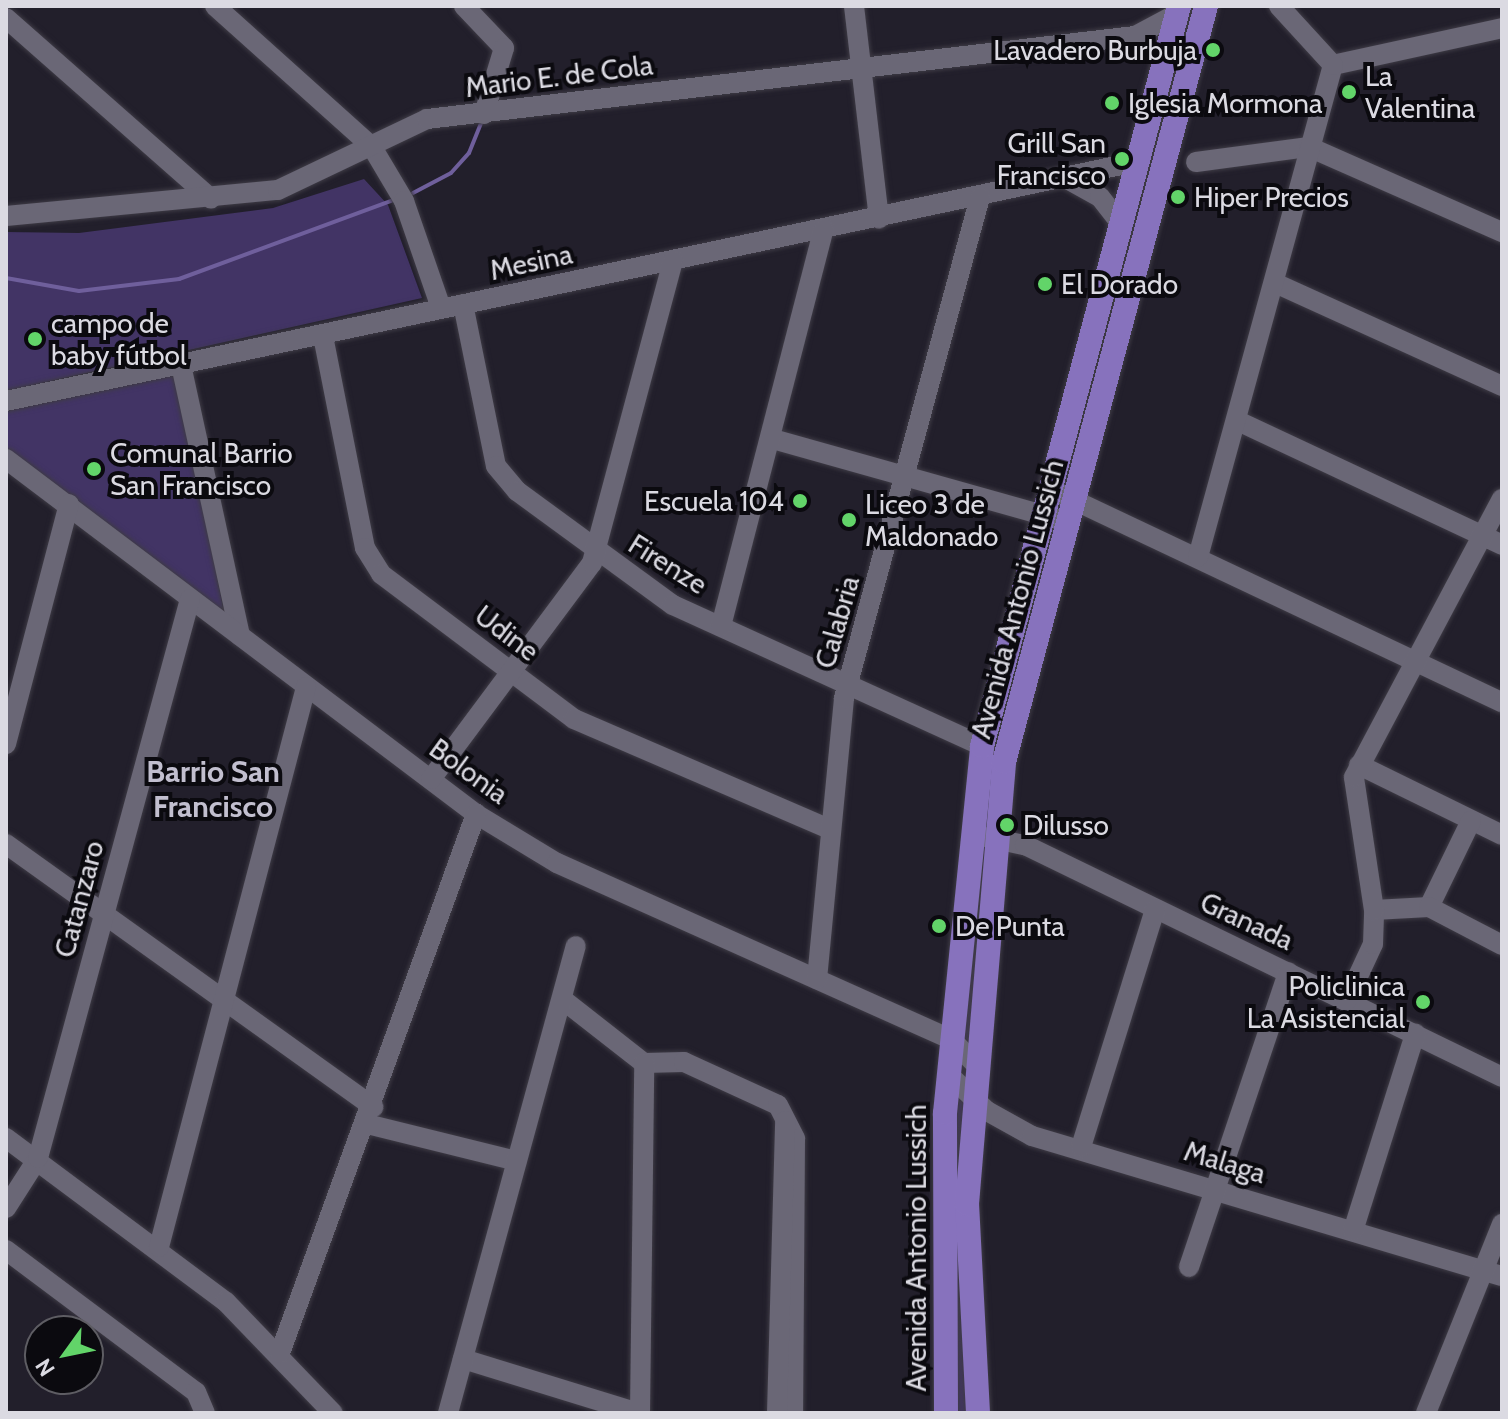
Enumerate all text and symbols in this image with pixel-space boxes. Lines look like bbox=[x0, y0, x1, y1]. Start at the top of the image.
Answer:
place label: Lavadero Burbuja bbox=[993, 33, 1197, 67]
marker: Lavadero Burbuja bbox=[1204, 41, 1222, 59]
street label: Mario E. de Cola bbox=[463, 48, 655, 104]
place label: La Valentina bbox=[1365, 59, 1475, 125]
marker: La Valentina bbox=[1340, 83, 1358, 101]
place label: Iglesia Mormona bbox=[1128, 86, 1322, 120]
marker: Iglesia Mormona bbox=[1103, 94, 1121, 112]
place label: Grill San Francisco bbox=[997, 126, 1106, 192]
marker: Grill San Francisco bbox=[1113, 150, 1131, 168]
place label: Hiper Precios bbox=[1194, 180, 1349, 214]
marker: Hiper Precios bbox=[1169, 188, 1187, 206]
street label: Mesina bbox=[487, 237, 575, 287]
place label: El Dorado bbox=[1061, 267, 1178, 301]
marker: El Dorado bbox=[1036, 275, 1054, 293]
place label: campo de baby fútbol bbox=[51, 306, 187, 372]
marker: campo de baby fútbol bbox=[26, 330, 44, 348]
place label: Comunal Barrio San Francisco bbox=[110, 436, 293, 502]
street label: Avenida Antonio Lussich bbox=[964, 456, 1070, 742]
marker: Comunal Barrio San Francisco bbox=[85, 460, 103, 478]
place label: Escuela 104 bbox=[644, 484, 784, 518]
place label: Liceo 3 de Maldonado bbox=[865, 487, 998, 553]
marker: Escuela 104 bbox=[791, 492, 809, 510]
marker: Liceo 3 de Maldonado bbox=[840, 511, 858, 529]
street label: Firenze bbox=[623, 527, 713, 601]
street label: Calabria bbox=[808, 572, 866, 672]
street label: Udine bbox=[468, 598, 546, 668]
street label: Bolonia bbox=[423, 731, 515, 811]
district label: Barrio San Francisco bbox=[146, 754, 280, 824]
place label: Dilusso bbox=[1023, 808, 1109, 842]
marker: Dilusso bbox=[998, 816, 1016, 834]
street label: Catanzaro bbox=[47, 837, 111, 961]
street label: Granada bbox=[1195, 885, 1299, 957]
place label: De Punta bbox=[955, 909, 1065, 943]
marker: De Punta bbox=[930, 917, 948, 935]
place label: Policlinica La Asistencial bbox=[1247, 969, 1405, 1035]
marker: Policlinica La Asistencial bbox=[1412, 991, 1434, 1013]
street label: Avenida Antonio Lussich bbox=[899, 1104, 933, 1392]
street label: Malaga bbox=[1180, 1134, 1270, 1190]
north arrow bbox=[24, 1315, 104, 1395]
text: N bbox=[30, 1353, 61, 1381]

